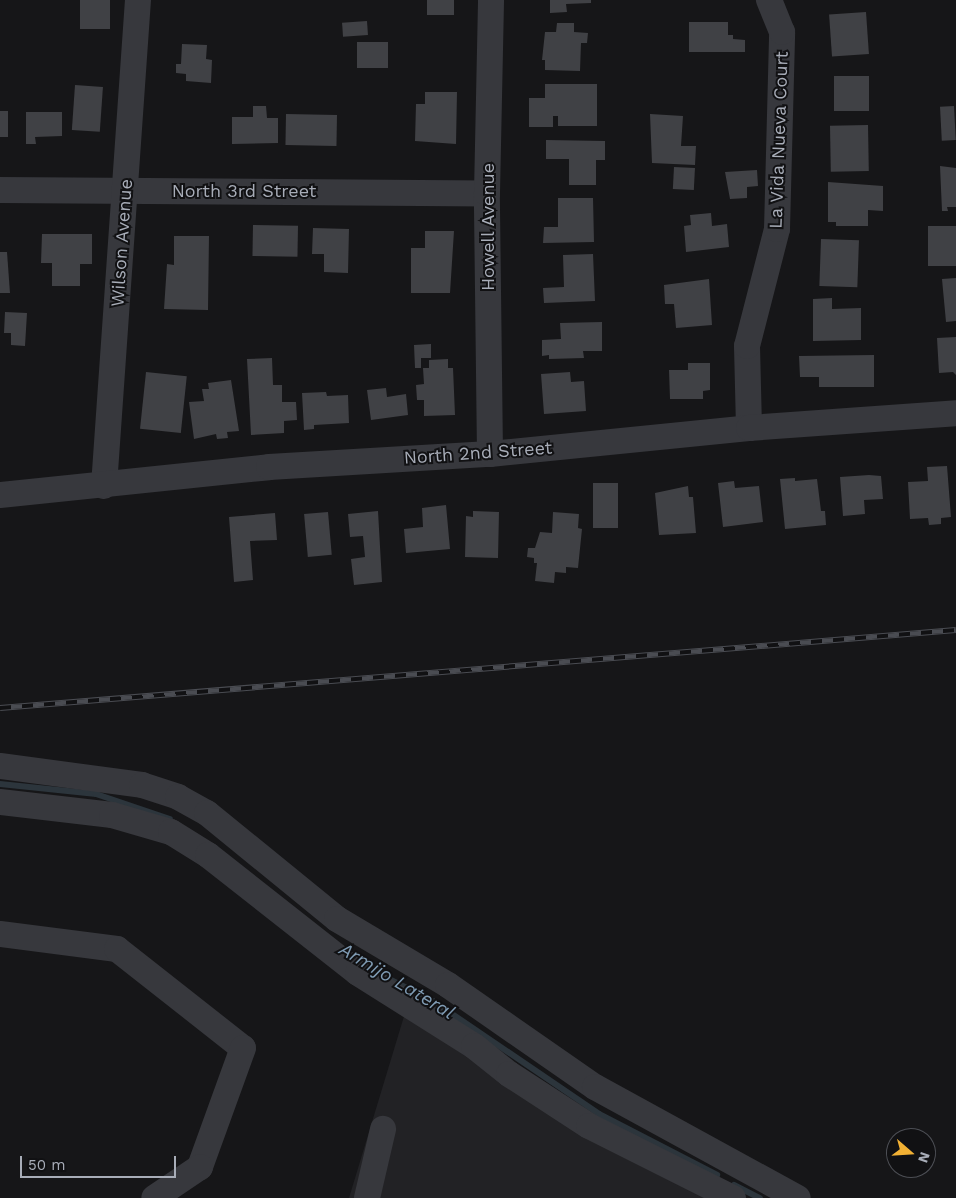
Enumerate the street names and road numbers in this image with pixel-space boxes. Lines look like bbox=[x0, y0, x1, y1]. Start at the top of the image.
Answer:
street label: La Vida Nueva Court bbox=[765, 50, 793, 230]
street label: Howell Avenue bbox=[477, 162, 499, 292]
street label: Wilson Avenue bbox=[107, 178, 137, 308]
street label: North 3rd Street bbox=[172, 180, 316, 202]
street label: North 2nd Street bbox=[403, 437, 553, 469]

